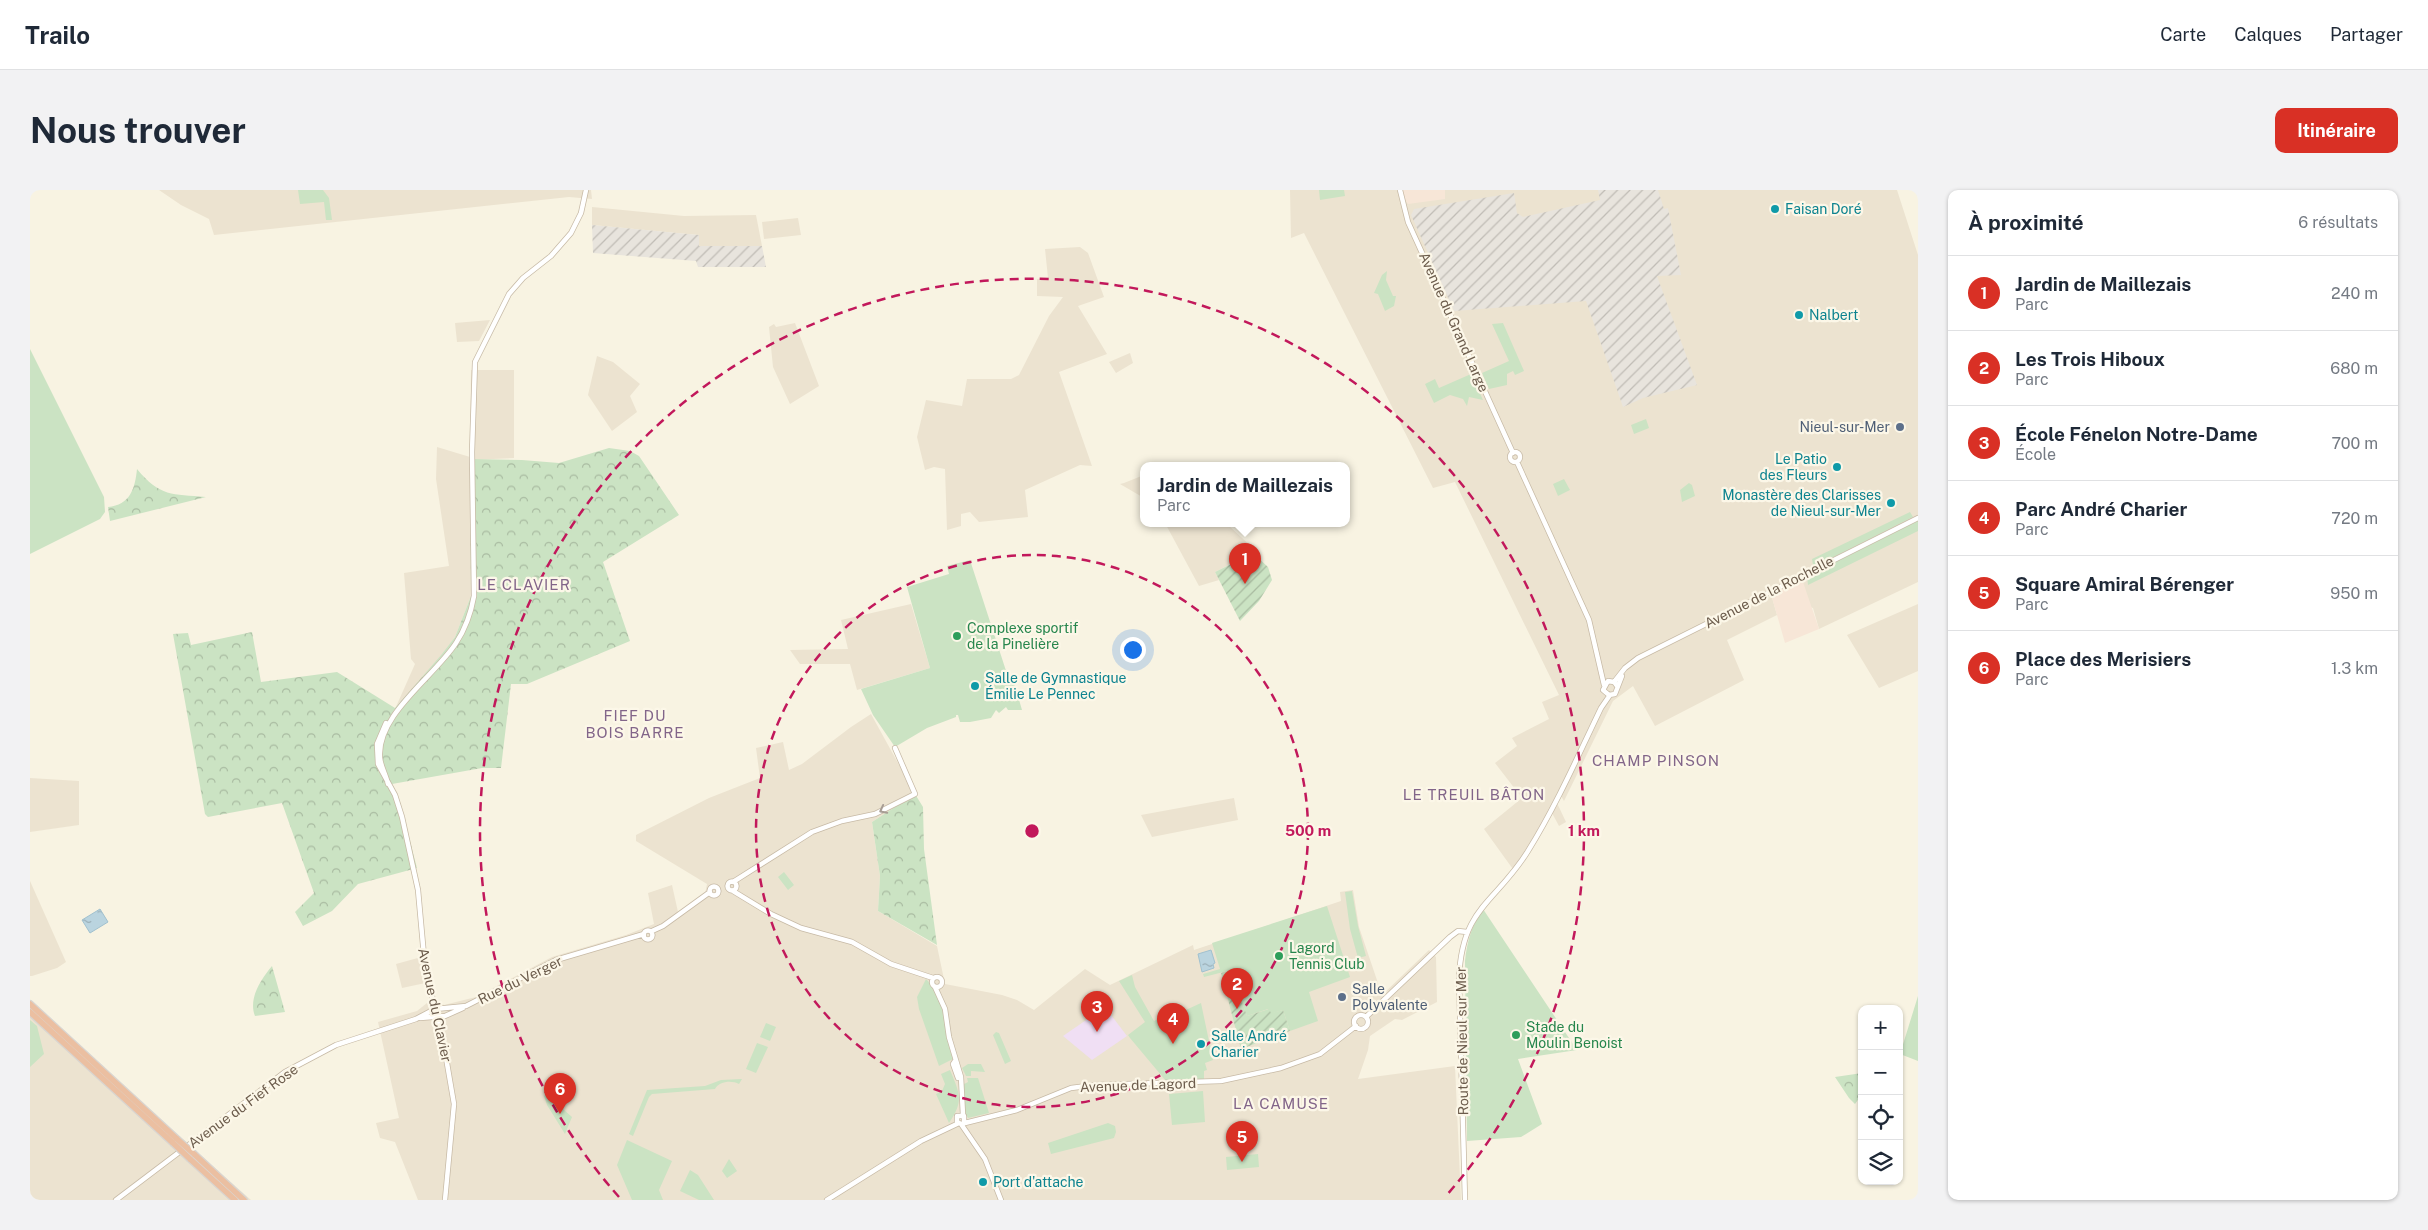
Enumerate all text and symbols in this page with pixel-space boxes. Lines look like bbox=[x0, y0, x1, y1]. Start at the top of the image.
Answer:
text: Trailo bbox=[25, 21, 90, 49]
text: Carte bbox=[2160, 24, 2206, 45]
text: Calques bbox=[2234, 24, 2302, 45]
text: Partager bbox=[2330, 24, 2403, 45]
button: Itinéraire bbox=[2275, 108, 2398, 153]
text: Nous trouver bbox=[30, 110, 246, 151]
place label: Faisan Doré bbox=[1785, 201, 1862, 217]
marker: Faisan Doré bbox=[1769, 203, 1781, 215]
text: À proximité bbox=[1968, 210, 2084, 235]
text: 6 résultats bbox=[2298, 213, 2378, 232]
street label: Avenue du Grand Large bbox=[1416, 250, 1492, 394]
text: Jardin de Maillezais bbox=[2015, 273, 2191, 295]
text: 1 bbox=[1981, 284, 1987, 303]
text: 240 m bbox=[2331, 284, 2378, 303]
text: Parc bbox=[2015, 295, 2049, 314]
place label: Nalbert bbox=[1809, 307, 1858, 323]
marker: Nalbert bbox=[1793, 309, 1805, 321]
text: Les Trois Hiboux bbox=[2015, 348, 2165, 370]
text: 2 bbox=[1979, 359, 1989, 378]
text: 680 m bbox=[2330, 359, 2378, 378]
text: Parc bbox=[2015, 370, 2049, 389]
place label: Nieul-sur-Mer bbox=[1799, 419, 1890, 435]
marker: Nieul-sur-Mer bbox=[1894, 421, 1906, 433]
text: École Fénelon Notre-Dame bbox=[2015, 423, 2258, 445]
text: 3 bbox=[1979, 434, 1989, 453]
text: 700 m bbox=[2332, 434, 2378, 453]
text: École bbox=[2015, 445, 2056, 464]
place label: Le Patio des Fleurs bbox=[1759, 451, 1827, 483]
marker: Le Patio des Fleurs bbox=[1831, 461, 1843, 473]
popup bbox=[1140, 462, 1350, 527]
text: Jardin de Maillezais bbox=[1157, 474, 1333, 496]
place label: Monastère des Clarisses de Nieul-sur-Mer bbox=[1722, 487, 1881, 519]
text: Parc bbox=[1157, 496, 1191, 515]
marker: Monastère des Clarisses de Nieul-sur-Mer bbox=[1885, 497, 1897, 509]
text: Parc André Charier bbox=[2015, 498, 2187, 520]
text: 4 bbox=[1979, 509, 1989, 528]
text: 720 m bbox=[2331, 509, 2378, 528]
text: Parc bbox=[2015, 520, 2049, 539]
pin: 1 bbox=[1229, 543, 1261, 584]
street label: Avenue de la Rochelle bbox=[1702, 552, 1836, 632]
text: Square Amiral Bérenger bbox=[2015, 573, 2234, 595]
district label: LE CLAVIER bbox=[477, 576, 571, 593]
text: 5 bbox=[1979, 584, 1989, 603]
text: 950 m bbox=[2330, 584, 2378, 603]
text: Parc bbox=[2015, 595, 2049, 614]
place label: Complexe sportif de la Pinelière bbox=[967, 620, 1079, 652]
marker: Complexe sportif de la Pinelière bbox=[951, 630, 963, 642]
your location bbox=[1120, 637, 1146, 663]
text: Place des Merisiers bbox=[2015, 648, 2191, 670]
text: 6 bbox=[1979, 659, 1989, 678]
text: 1.3 km bbox=[2331, 659, 2378, 678]
place label: Salle de Gymnastique Émilie Le Pennec bbox=[985, 670, 1127, 702]
text: Parc bbox=[2015, 670, 2049, 689]
marker: Salle de Gymnastique Émilie Le Pennec bbox=[969, 680, 981, 692]
district label: FIEF DU BOIS BARRE bbox=[585, 707, 685, 741]
district label: CHAMP PINSON bbox=[1592, 752, 1720, 769]
district label: LE TREUIL BÂTON bbox=[1403, 786, 1545, 803]
one-way arrow bbox=[880, 804, 889, 814]
centre of rings bbox=[1023, 822, 1041, 840]
text: 500 m bbox=[1285, 822, 1331, 839]
text: 1 km bbox=[1568, 822, 1600, 839]
place label: Lagord Tennis Club bbox=[1289, 940, 1365, 972]
street label: Avenue du Clavier bbox=[415, 946, 455, 1064]
marker: Lagord Tennis Club bbox=[1273, 950, 1285, 962]
street label: Rue du Verger bbox=[475, 953, 565, 1007]
street label: Route de Nieul sur Mer bbox=[1453, 966, 1471, 1116]
pin: 2 bbox=[1221, 968, 1253, 1009]
place label: Salle Polyvalente bbox=[1352, 981, 1428, 1013]
pin: 3 bbox=[1081, 991, 1113, 1032]
marker: Salle Polyvalente bbox=[1336, 991, 1348, 1003]
pin: 4 bbox=[1157, 1003, 1189, 1044]
map controls bbox=[1858, 1005, 1903, 1185]
button: + bbox=[1858, 1005, 1903, 1050]
place label: Stade du Moulin Benoist bbox=[1526, 1019, 1623, 1051]
place label: Salle André Charier bbox=[1211, 1028, 1287, 1060]
marker: Stade du Moulin Benoist bbox=[1510, 1029, 1522, 1041]
marker: Salle André Charier bbox=[1195, 1038, 1207, 1050]
button: − bbox=[1858, 1050, 1903, 1095]
street label: Avenue du Fief Rose bbox=[185, 1061, 301, 1151]
pin: 6 bbox=[544, 1073, 576, 1114]
street label: Avenue de Lagord bbox=[1079, 1075, 1197, 1095]
district label: LA CAMUSE bbox=[1233, 1095, 1329, 1112]
button: locate bbox=[1858, 1095, 1903, 1140]
pin: 5 bbox=[1226, 1121, 1258, 1162]
button: layers bbox=[1858, 1140, 1903, 1185]
place label: Port d'attache bbox=[993, 1174, 1084, 1190]
marker: Port d'attache bbox=[977, 1176, 989, 1188]

